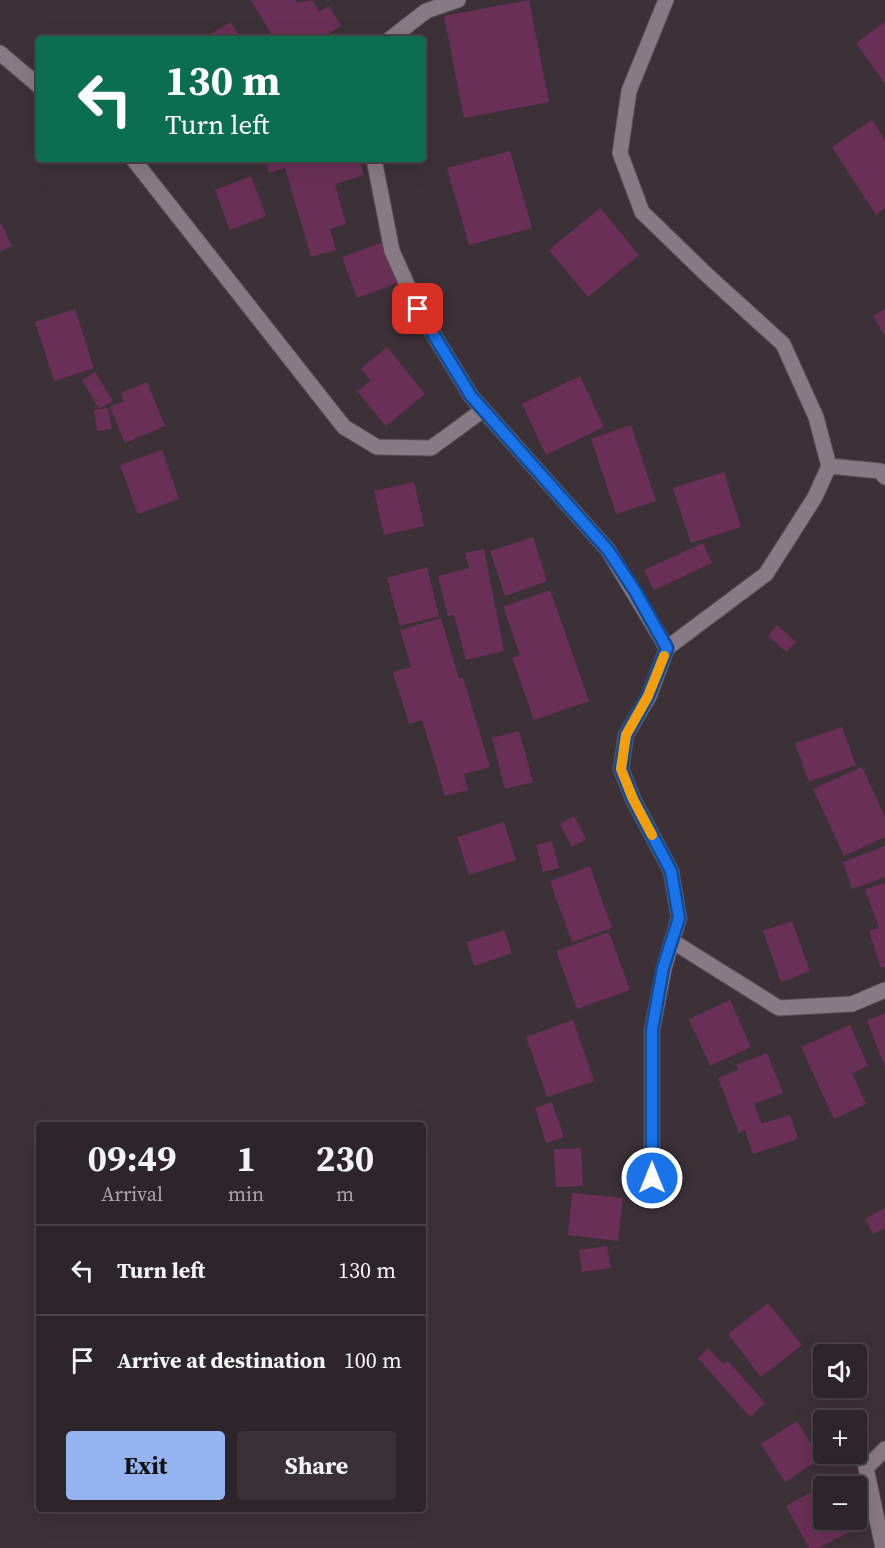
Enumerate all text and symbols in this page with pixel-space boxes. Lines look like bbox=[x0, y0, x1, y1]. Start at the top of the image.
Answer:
text: 130 m bbox=[165, 51, 280, 109]
icon: left bbox=[66, 60, 144, 138]
text: Turn left bbox=[165, 106, 269, 143]
pin bbox=[392, 283, 443, 334]
icon: arrive bbox=[401, 292, 434, 325]
text: 09:49 bbox=[88, 1134, 176, 1183]
text: 1 bbox=[236, 1134, 256, 1183]
text: 230 bbox=[316, 1134, 374, 1183]
position arrow bbox=[620, 1146, 684, 1210]
text: Arrival bbox=[101, 1180, 163, 1208]
text: min bbox=[228, 1180, 264, 1208]
text: m bbox=[336, 1180, 354, 1208]
icon: left bbox=[66, 1254, 99, 1287]
text: Turn left bbox=[117, 1255, 205, 1285]
text: 130 m bbox=[338, 1255, 396, 1285]
icon: arrive bbox=[66, 1344, 99, 1377]
map controls bbox=[813, 1344, 867, 1530]
button: sound bbox=[813, 1344, 867, 1398]
text: Arrive at destination bbox=[117, 1345, 326, 1375]
text: 100 m bbox=[344, 1345, 402, 1375]
button: + bbox=[813, 1410, 867, 1464]
button: Exit bbox=[66, 1431, 225, 1500]
button: Share bbox=[237, 1431, 396, 1500]
button: − bbox=[813, 1476, 867, 1530]

